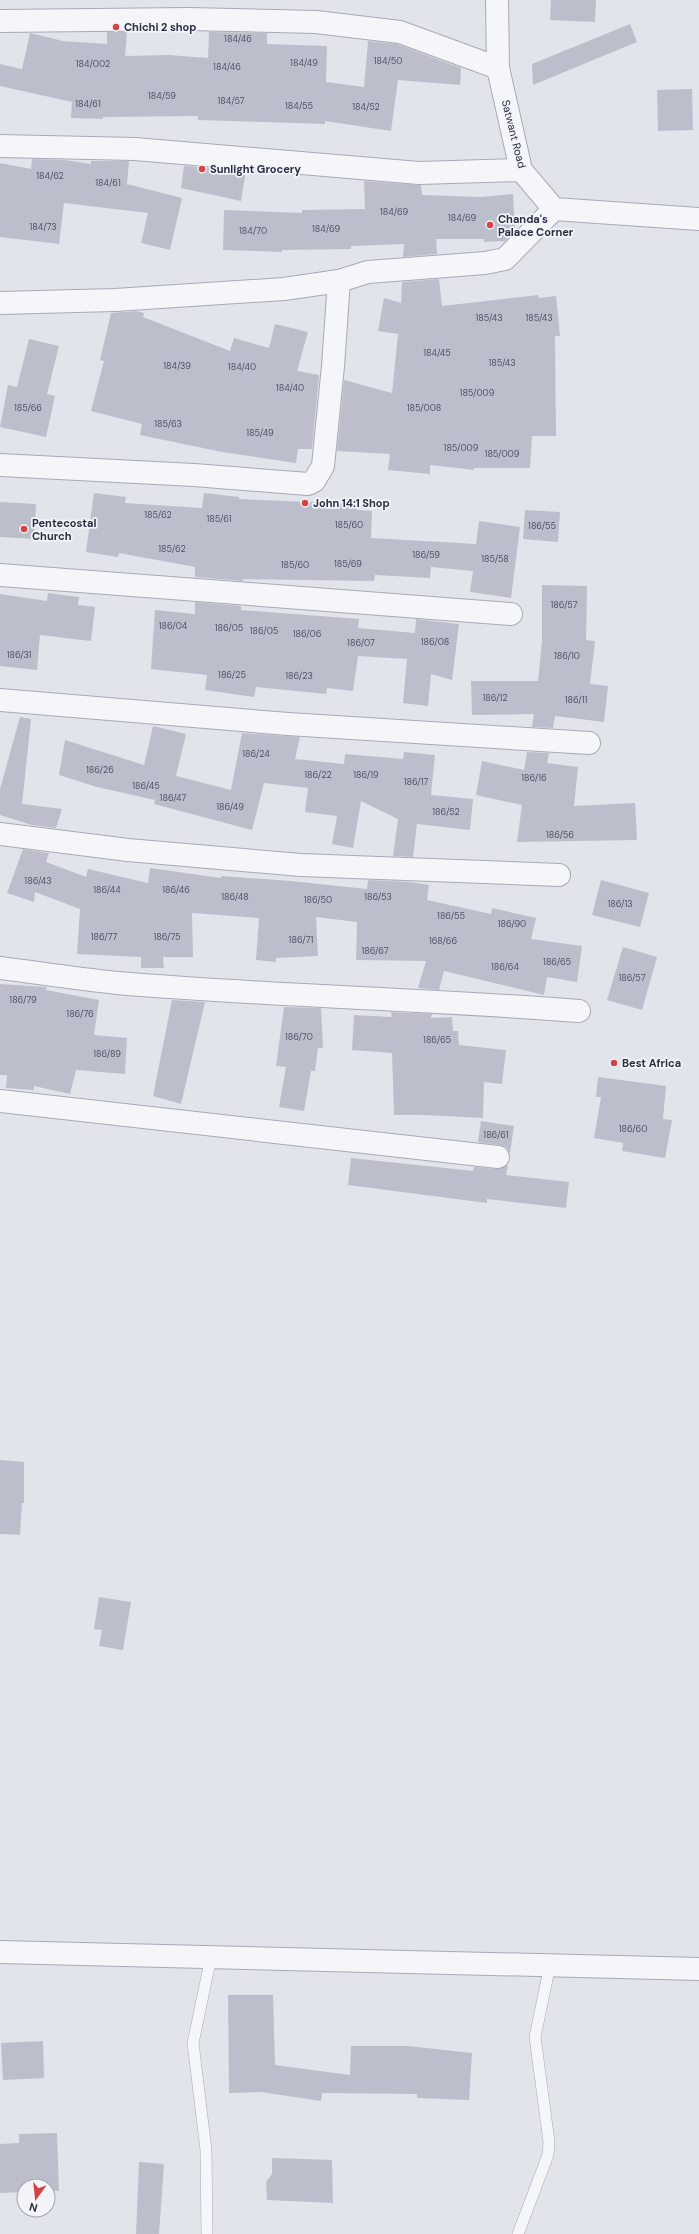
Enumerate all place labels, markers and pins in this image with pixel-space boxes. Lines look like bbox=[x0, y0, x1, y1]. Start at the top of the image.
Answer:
place label: Chichi 2 shop bbox=[124, 20, 197, 34]
marker: Chichi 2 shop bbox=[111, 22, 121, 32]
place label: Sunlight Grocery bbox=[210, 162, 301, 176]
marker: Sunlight Grocery bbox=[197, 164, 207, 174]
place label: Chanda's Palace Corner bbox=[498, 212, 574, 239]
marker: Chanda's Palace Corner bbox=[485, 220, 495, 230]
place label: John 14:1 Shop bbox=[313, 496, 390, 510]
marker: John 14:1 Shop bbox=[300, 498, 310, 508]
place label: Pentecostal Church bbox=[32, 516, 96, 543]
marker: Pentecostal Church bbox=[19, 524, 29, 534]
place label: Best Africa bbox=[622, 1056, 681, 1070]
marker: Best Africa bbox=[609, 1058, 619, 1068]

